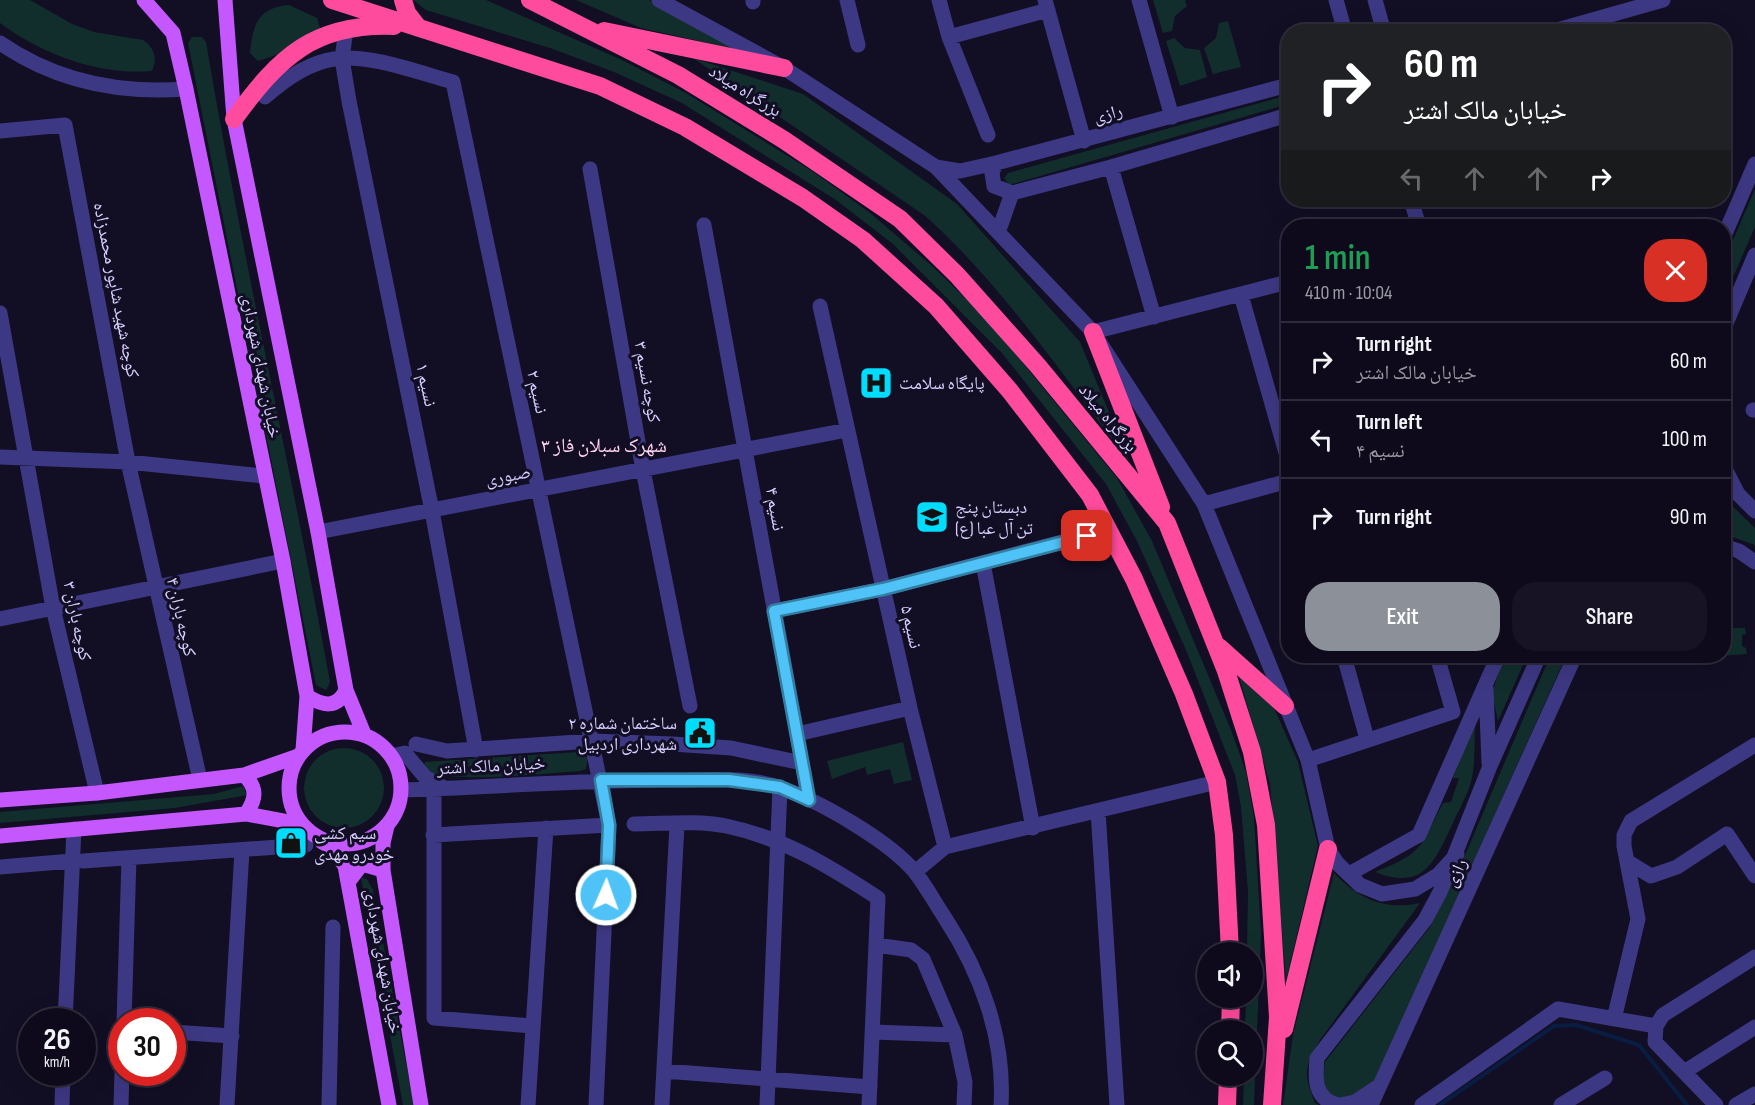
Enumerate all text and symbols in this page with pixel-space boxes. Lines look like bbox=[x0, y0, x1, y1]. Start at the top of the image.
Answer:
text: 60 m bbox=[1404, 39, 1478, 90]
icon: right bbox=[1305, 48, 1383, 126]
street label: بزرگراه میلاد bbox=[705, 60, 785, 122]
text: خیابان مالک اشتر bbox=[1404, 95, 1567, 127]
street label: رازی bbox=[1091, 100, 1125, 128]
icon: left bbox=[1395, 162, 1428, 195]
icon: ahead bbox=[1458, 162, 1491, 195]
icon: ahead bbox=[1521, 162, 1554, 195]
icon: right bbox=[1584, 162, 1617, 195]
street label: کوچه شهید شاپور محمدزاده bbox=[89, 201, 143, 380]
text: 1 min bbox=[1305, 237, 1370, 280]
button: close bbox=[1644, 239, 1707, 302]
text: 410 m · 10:04 bbox=[1305, 281, 1392, 305]
street label: خیابان شهدای شهرداری bbox=[237, 292, 285, 440]
text: Turn right bbox=[1356, 331, 1432, 358]
street label: کوچه نسیم ۳ bbox=[629, 340, 665, 425]
icon: right bbox=[1305, 345, 1338, 378]
text: 60 m bbox=[1670, 348, 1707, 375]
street label: نسیم ۱ bbox=[410, 361, 441, 409]
text: خیابان مالک اشتر bbox=[1356, 361, 1477, 385]
hospital icon: پایگاه سلامت bbox=[858, 365, 894, 401]
street label: نسیم ۲ bbox=[521, 368, 552, 416]
place label: پایگاه سلامت bbox=[899, 373, 985, 394]
street label: بزرگراه میلاد bbox=[1074, 380, 1142, 456]
text: Turn left bbox=[1356, 409, 1422, 436]
icon: left bbox=[1305, 423, 1338, 456]
text: 100 m bbox=[1662, 426, 1707, 453]
district label: شهرک سبلان فاز ۳ bbox=[541, 434, 667, 458]
text: نسیم ۴ bbox=[1356, 439, 1405, 463]
street label: صبوری bbox=[483, 461, 533, 491]
street label: نسیم ۴ bbox=[760, 486, 789, 533]
place label: دبستان پنج تن آل عبا (ع) bbox=[955, 497, 1033, 539]
school or university icon: دبستان پنج تن آل عبا (ع) bbox=[914, 499, 950, 535]
icon: right bbox=[1305, 501, 1338, 534]
text: Turn right bbox=[1356, 504, 1432, 531]
text: 90 m bbox=[1670, 504, 1707, 531]
pin bbox=[1061, 510, 1112, 561]
icon: arrive bbox=[1070, 519, 1103, 552]
street label: کوچه باران ۴ bbox=[162, 575, 200, 659]
street label: کوچه باران ۳ bbox=[58, 579, 96, 663]
button: Exit bbox=[1305, 582, 1500, 651]
button: Share bbox=[1512, 582, 1707, 651]
street label: نسیم ۵ bbox=[895, 603, 926, 651]
place label: ساختمان شماره ۲ شهرداری اردبیل bbox=[568, 713, 677, 755]
public building icon: ساختمان شماره ۲ شهرداری اردبیل bbox=[682, 715, 718, 751]
street label: خیابان مالک اشتر bbox=[435, 753, 546, 779]
place label: سیم کشی خودرو مهدی bbox=[314, 823, 394, 865]
shop icon: سیم کشی خودرو مهدی bbox=[273, 825, 309, 861]
street label: رازی bbox=[1440, 855, 1472, 891]
position arrow bbox=[574, 863, 638, 927]
street label: خیابان شهدای شهرداری bbox=[360, 887, 406, 1035]
map controls bbox=[1197, 942, 1263, 1086]
button: sound bbox=[1197, 942, 1263, 1008]
speed limit sign: 30 bbox=[108, 1008, 186, 1086]
button: search bbox=[1197, 1020, 1263, 1086]
text: 26 bbox=[43, 1022, 71, 1058]
text: km/h bbox=[44, 1053, 70, 1072]

